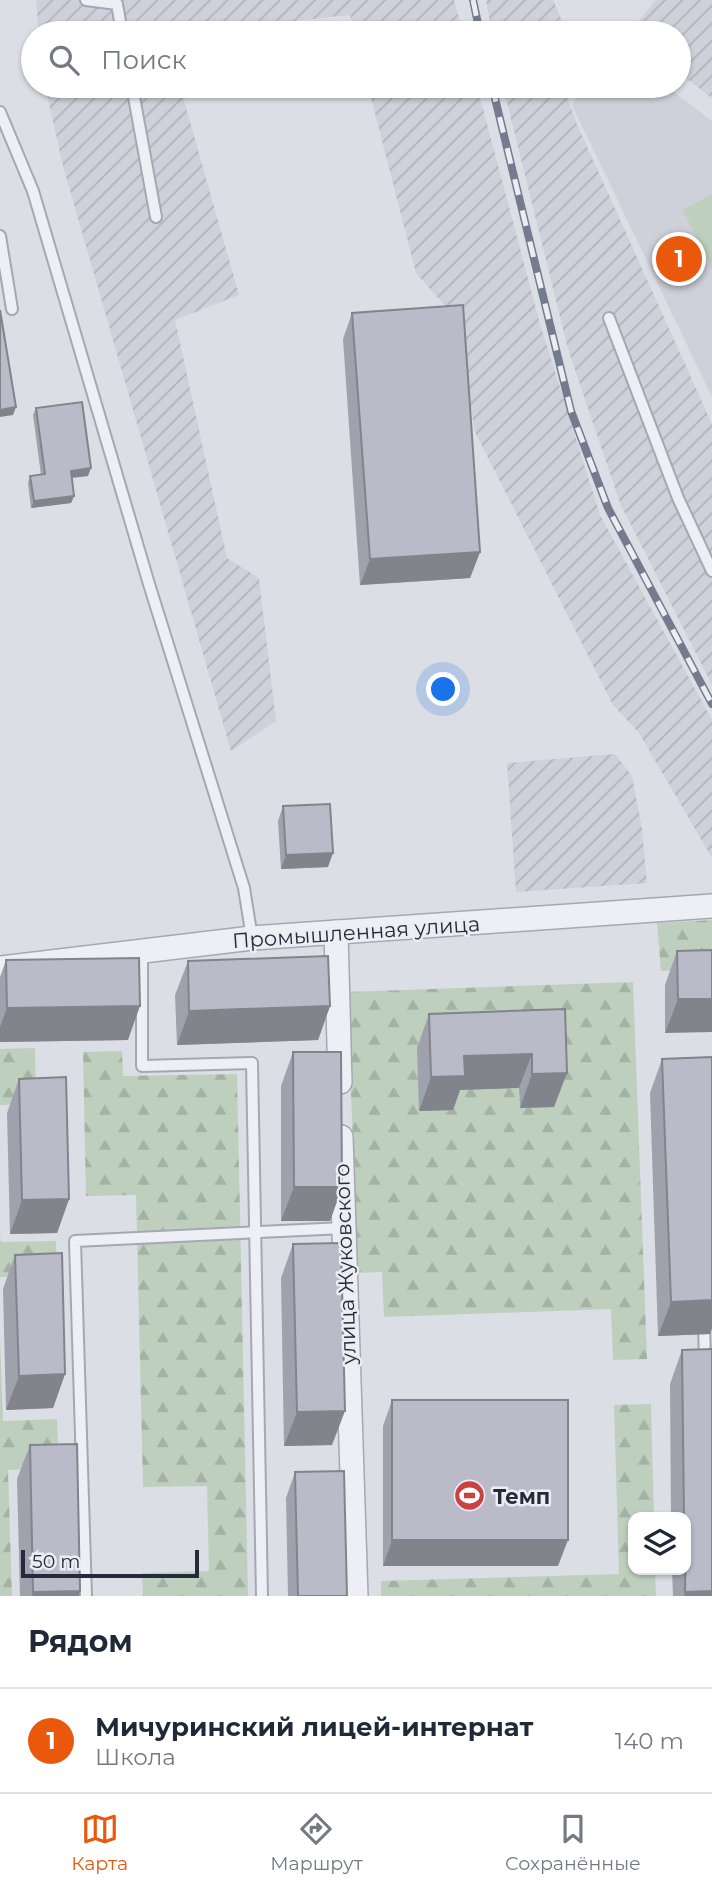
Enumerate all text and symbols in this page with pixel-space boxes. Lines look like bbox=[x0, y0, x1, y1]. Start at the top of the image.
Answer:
search box bbox=[21, 21, 691, 98]
icon: search bbox=[45, 41, 83, 79]
text: Поиск bbox=[101, 44, 187, 76]
pin: 1 bbox=[656, 233, 702, 285]
your location bbox=[426, 672, 460, 706]
street label: Промышленная улица bbox=[231, 911, 481, 953]
street label: улица Жуковского bbox=[329, 1163, 361, 1366]
sports icon: Темп bbox=[453, 1479, 487, 1513]
place label: Темп bbox=[493, 1484, 550, 1509]
map controls bbox=[628, 1512, 691, 1575]
button: layers bbox=[628, 1512, 691, 1575]
scale bar bbox=[21, 1547, 200, 1579]
text: 50 m bbox=[32, 1550, 80, 1573]
text: Рядом bbox=[28, 1623, 133, 1660]
text: Мичуринский лицей-интернат bbox=[95, 1711, 533, 1743]
text: 1 bbox=[46, 1727, 56, 1755]
text: 140 m bbox=[615, 1727, 684, 1755]
text: Школа bbox=[95, 1743, 176, 1771]
tab: Карта bbox=[71, 1810, 128, 1875]
tab: Маршрут bbox=[270, 1810, 363, 1875]
tab: Сохранённые bbox=[505, 1810, 641, 1875]

